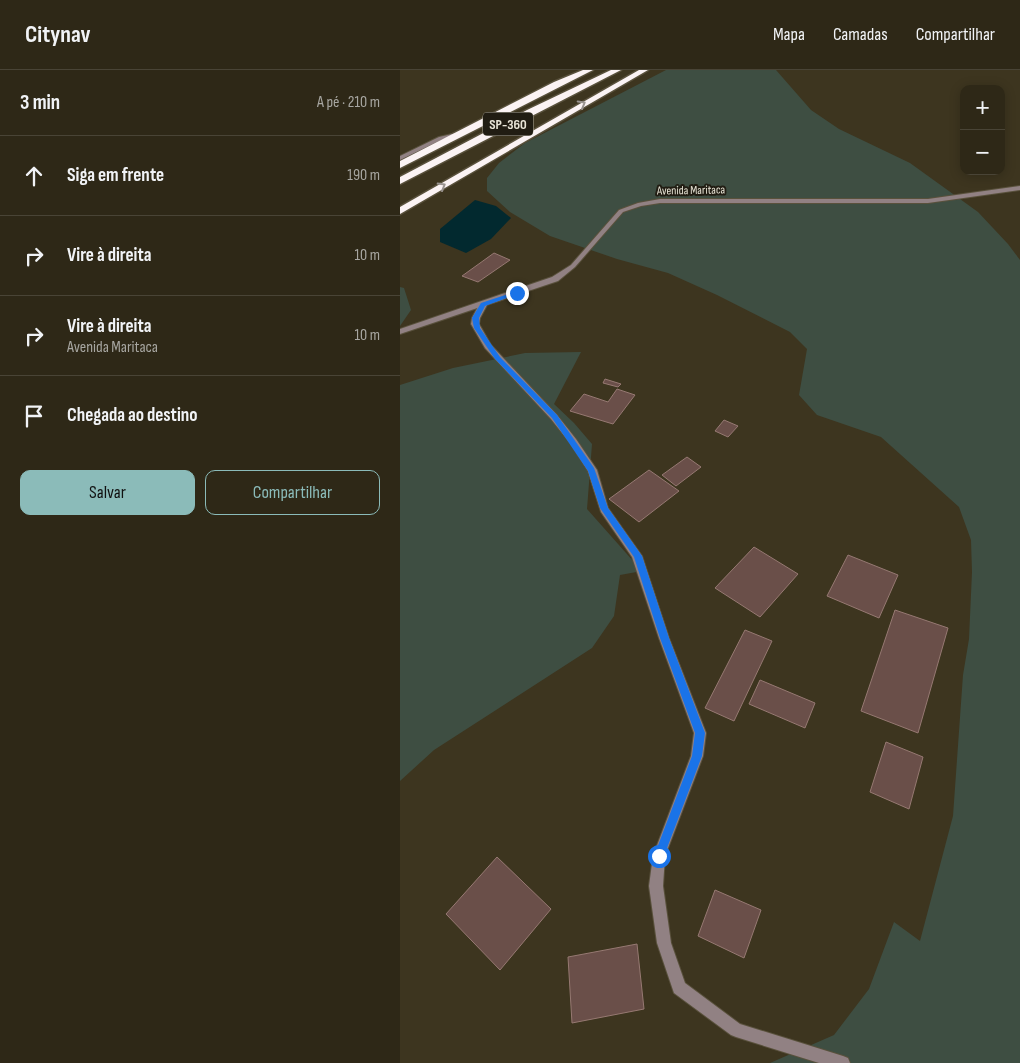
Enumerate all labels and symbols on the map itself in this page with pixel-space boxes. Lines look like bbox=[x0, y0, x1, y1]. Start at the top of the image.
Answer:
one-way arrow bbox=[577, 101, 586, 111]
road number: SP-360 bbox=[483, 112, 533, 136]
street label: Avenida Maritaca bbox=[656, 182, 726, 199]
one-way arrow bbox=[437, 183, 446, 193]
route end bbox=[506, 282, 529, 305]
route start bbox=[648, 845, 671, 868]

